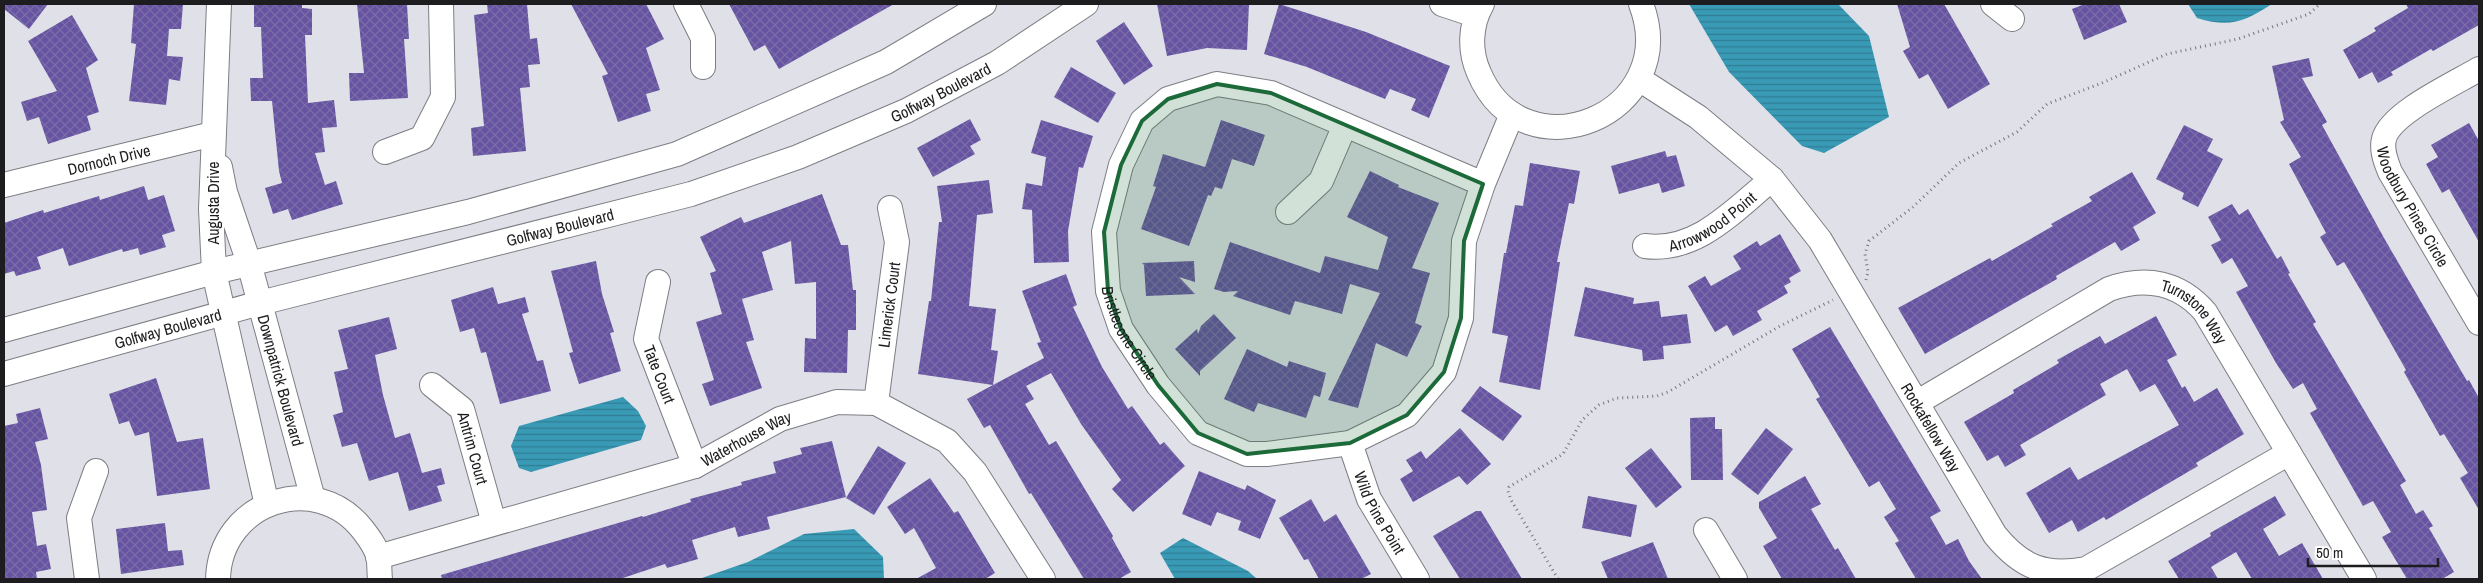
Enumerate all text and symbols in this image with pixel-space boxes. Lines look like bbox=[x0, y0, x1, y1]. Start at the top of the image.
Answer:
street label: Golfway Boulevard bbox=[887, 57, 995, 127]
street label: Dornoch Drive bbox=[65, 139, 153, 180]
street label: Woodbury Pines Circle bbox=[2372, 145, 2454, 271]
street label: Augusta Drive bbox=[202, 161, 224, 246]
street label: Arrowwood Point bbox=[1666, 186, 1761, 257]
street label: Golfway Boulevard bbox=[504, 203, 616, 251]
street label: Limerick Court bbox=[872, 260, 905, 349]
street label: Turnstone Way bbox=[2159, 274, 2233, 348]
street label: Bristlecone Circle bbox=[1097, 286, 1163, 384]
street label: Golfway Boulevard bbox=[112, 303, 224, 354]
street label: Downpatrick Boulevard bbox=[252, 312, 309, 449]
street label: Tate Court bbox=[638, 342, 681, 407]
street label: Rockafellow Way bbox=[1896, 378, 1966, 476]
street label: Waterhouse Way bbox=[697, 405, 794, 472]
street label: Antrim Court bbox=[452, 408, 494, 487]
street label: Wild Pine Point bbox=[1349, 468, 1411, 559]
scale bar bbox=[2308, 536, 2438, 568]
text: 50 m bbox=[2316, 542, 2343, 563]

